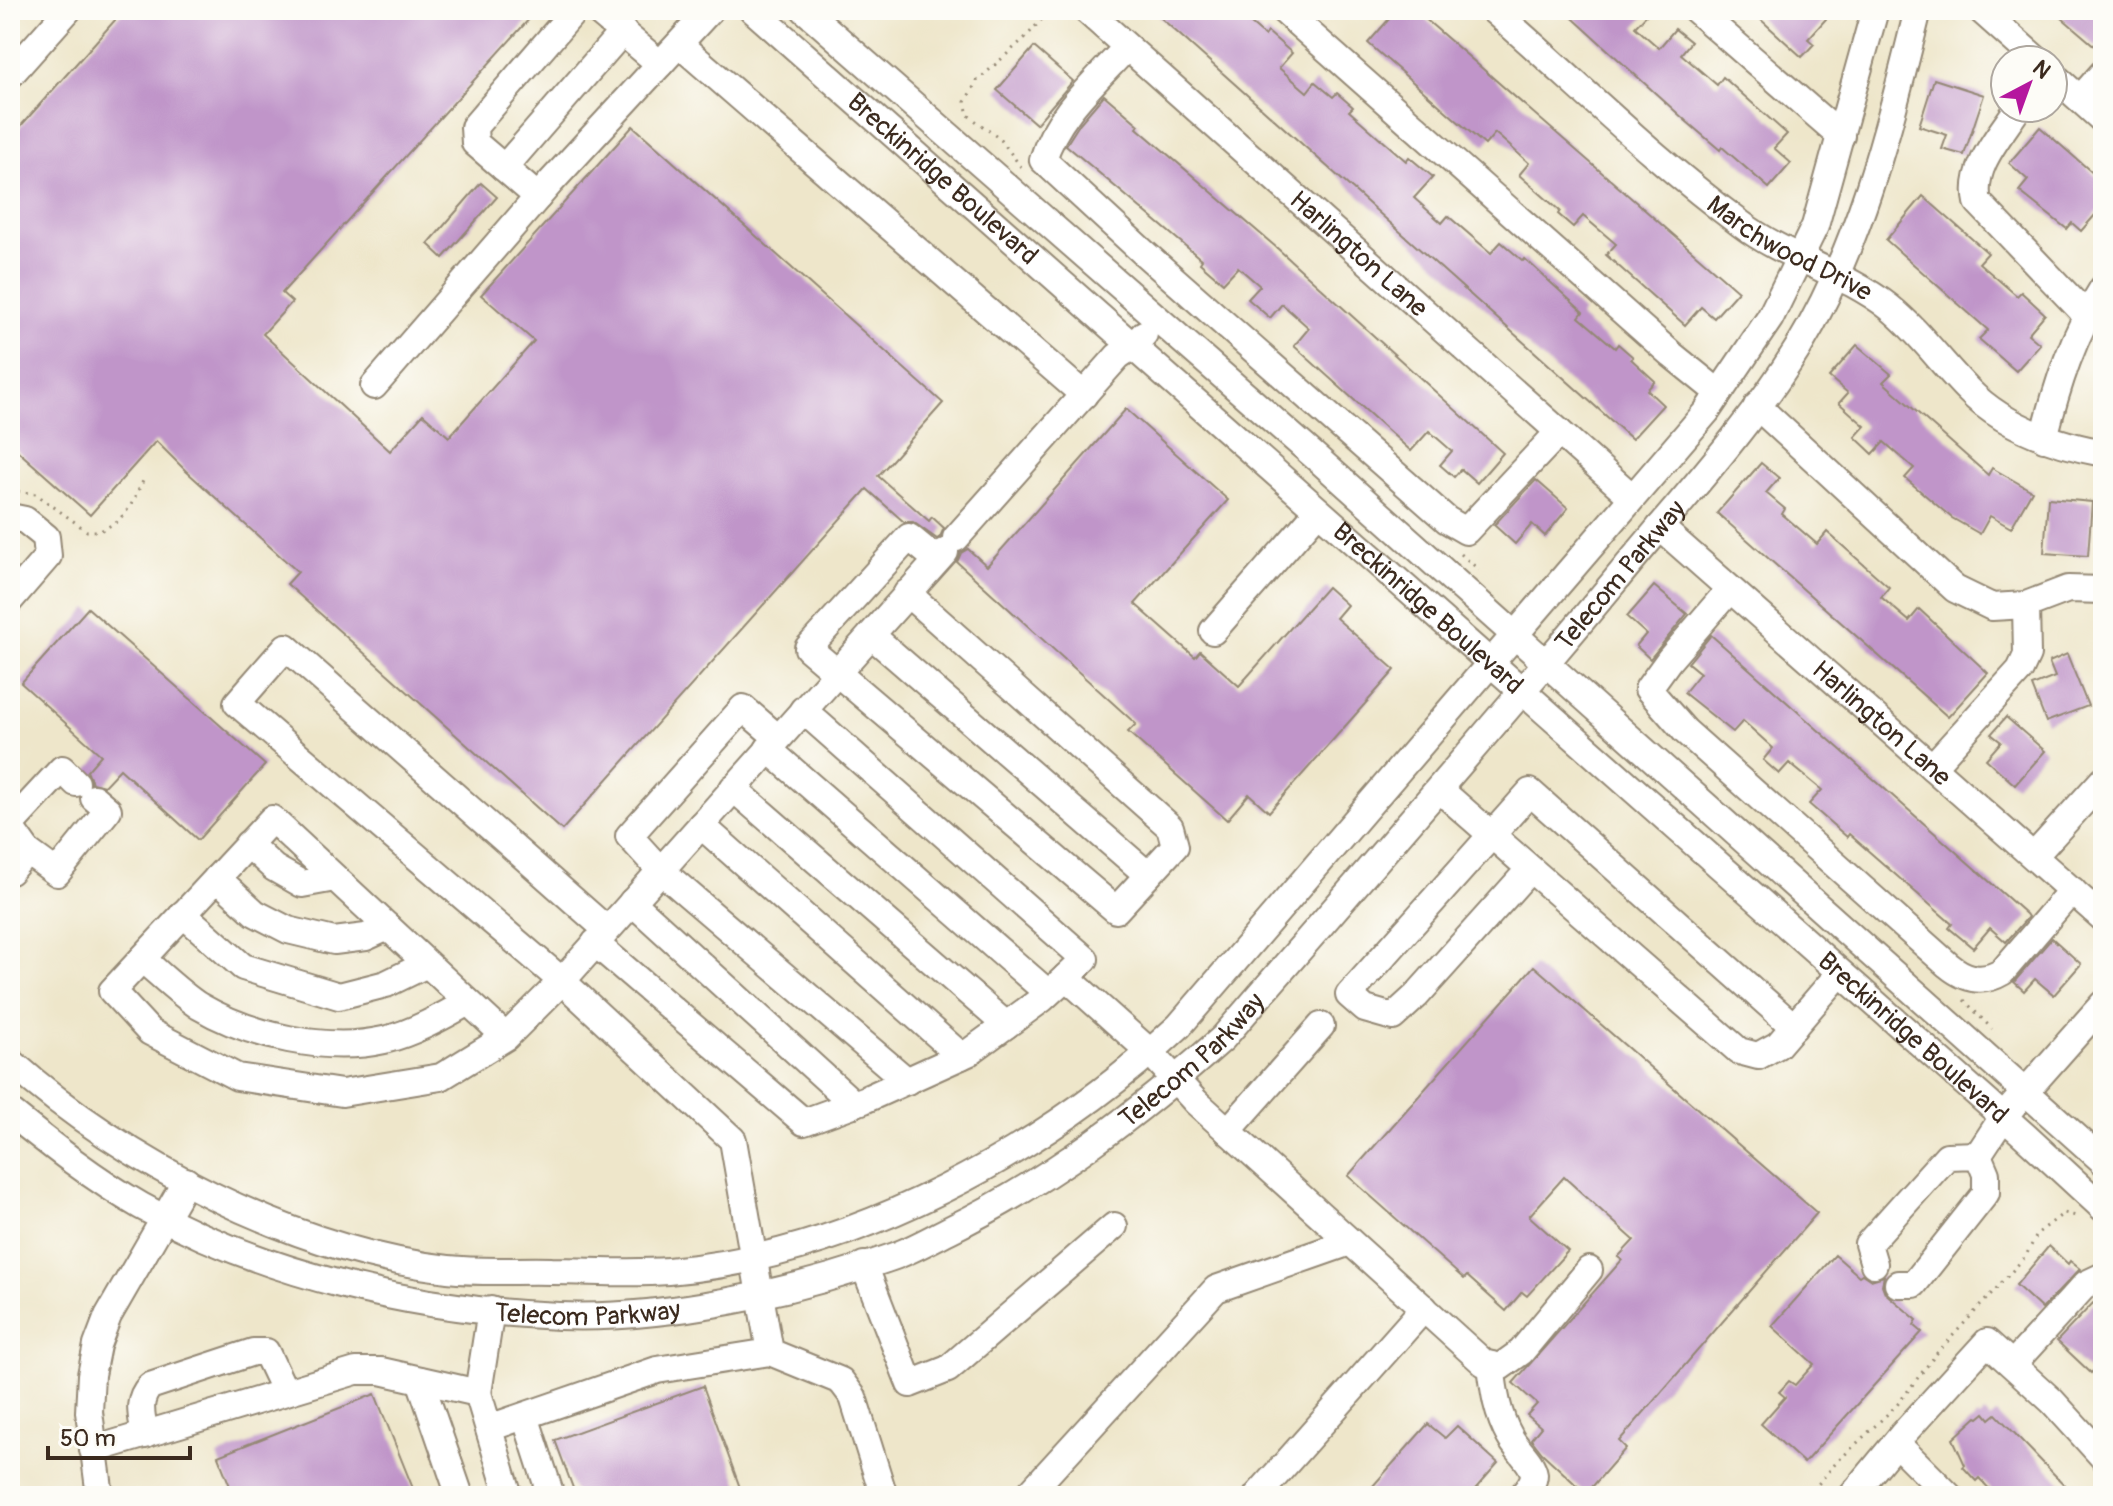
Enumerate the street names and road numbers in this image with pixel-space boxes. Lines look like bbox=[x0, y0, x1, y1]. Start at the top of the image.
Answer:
street label: Breckinridge Boulevard bbox=[841, 86, 1044, 272]
street label: Harlington Lane bbox=[1283, 184, 1434, 324]
street label: Marchwood Drive bbox=[1700, 189, 1878, 308]
street label: Telecom Parkway bbox=[1549, 494, 1693, 657]
street label: Breckinridge Boulevard bbox=[1326, 516, 1530, 701]
street label: Harlington Lane bbox=[1805, 654, 1957, 793]
street label: Breckinridge Boulevard bbox=[1811, 945, 2015, 1131]
street label: Telecom Parkway bbox=[1113, 987, 1272, 1135]
street label: Telecom Parkway bbox=[493, 1294, 682, 1333]

